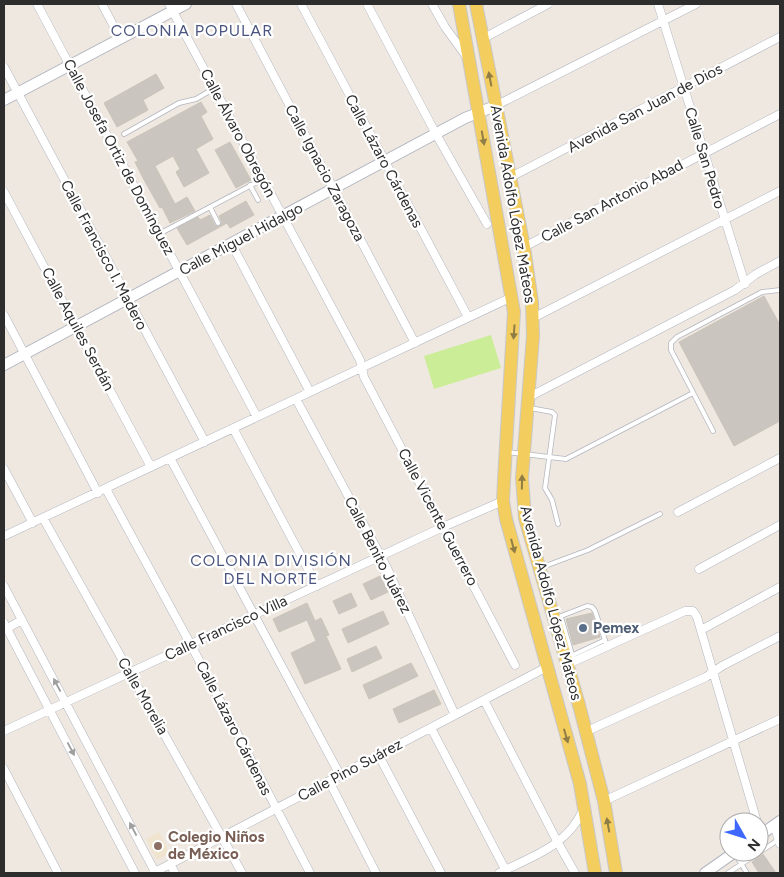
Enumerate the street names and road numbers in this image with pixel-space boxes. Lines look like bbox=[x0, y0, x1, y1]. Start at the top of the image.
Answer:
street label: Calle Josefa Ortiz de Domínguez bbox=[60, 56, 178, 258]
street label: Avenida San Juan de Dios bbox=[565, 60, 725, 156]
street label: Calle Álvaro Obregón bbox=[197, 66, 279, 200]
street label: Calle Lázaro Cárdenas bbox=[341, 91, 427, 231]
street label: Calle Ignacio Zaragoza bbox=[281, 102, 369, 244]
street label: Avenida Adolfo López Mateos bbox=[487, 103, 539, 305]
street label: Calle San Pedro bbox=[681, 105, 729, 211]
street label: Calle San Antonio Abad bbox=[538, 156, 686, 246]
street label: Calle Francisco I. Madero bbox=[57, 177, 151, 333]
street label: Calle Miguel Hidalgo bbox=[176, 199, 306, 279]
street label: Calle Aquiles Serdán bbox=[38, 264, 118, 394]
street label: Calle Vicente Guerrero bbox=[394, 445, 482, 589]
street label: Calle Benito Juárez bbox=[341, 494, 415, 616]
street label: Avenida Adolfo López Mateos bbox=[516, 504, 586, 702]
street label: Calle Francisco Villa bbox=[162, 592, 290, 664]
street label: Calle Morelia bbox=[114, 654, 172, 738]
street label: Calle Lázaro Cárdenas bbox=[192, 658, 276, 798]
street label: Calle Pino Suárez bbox=[295, 735, 405, 805]

